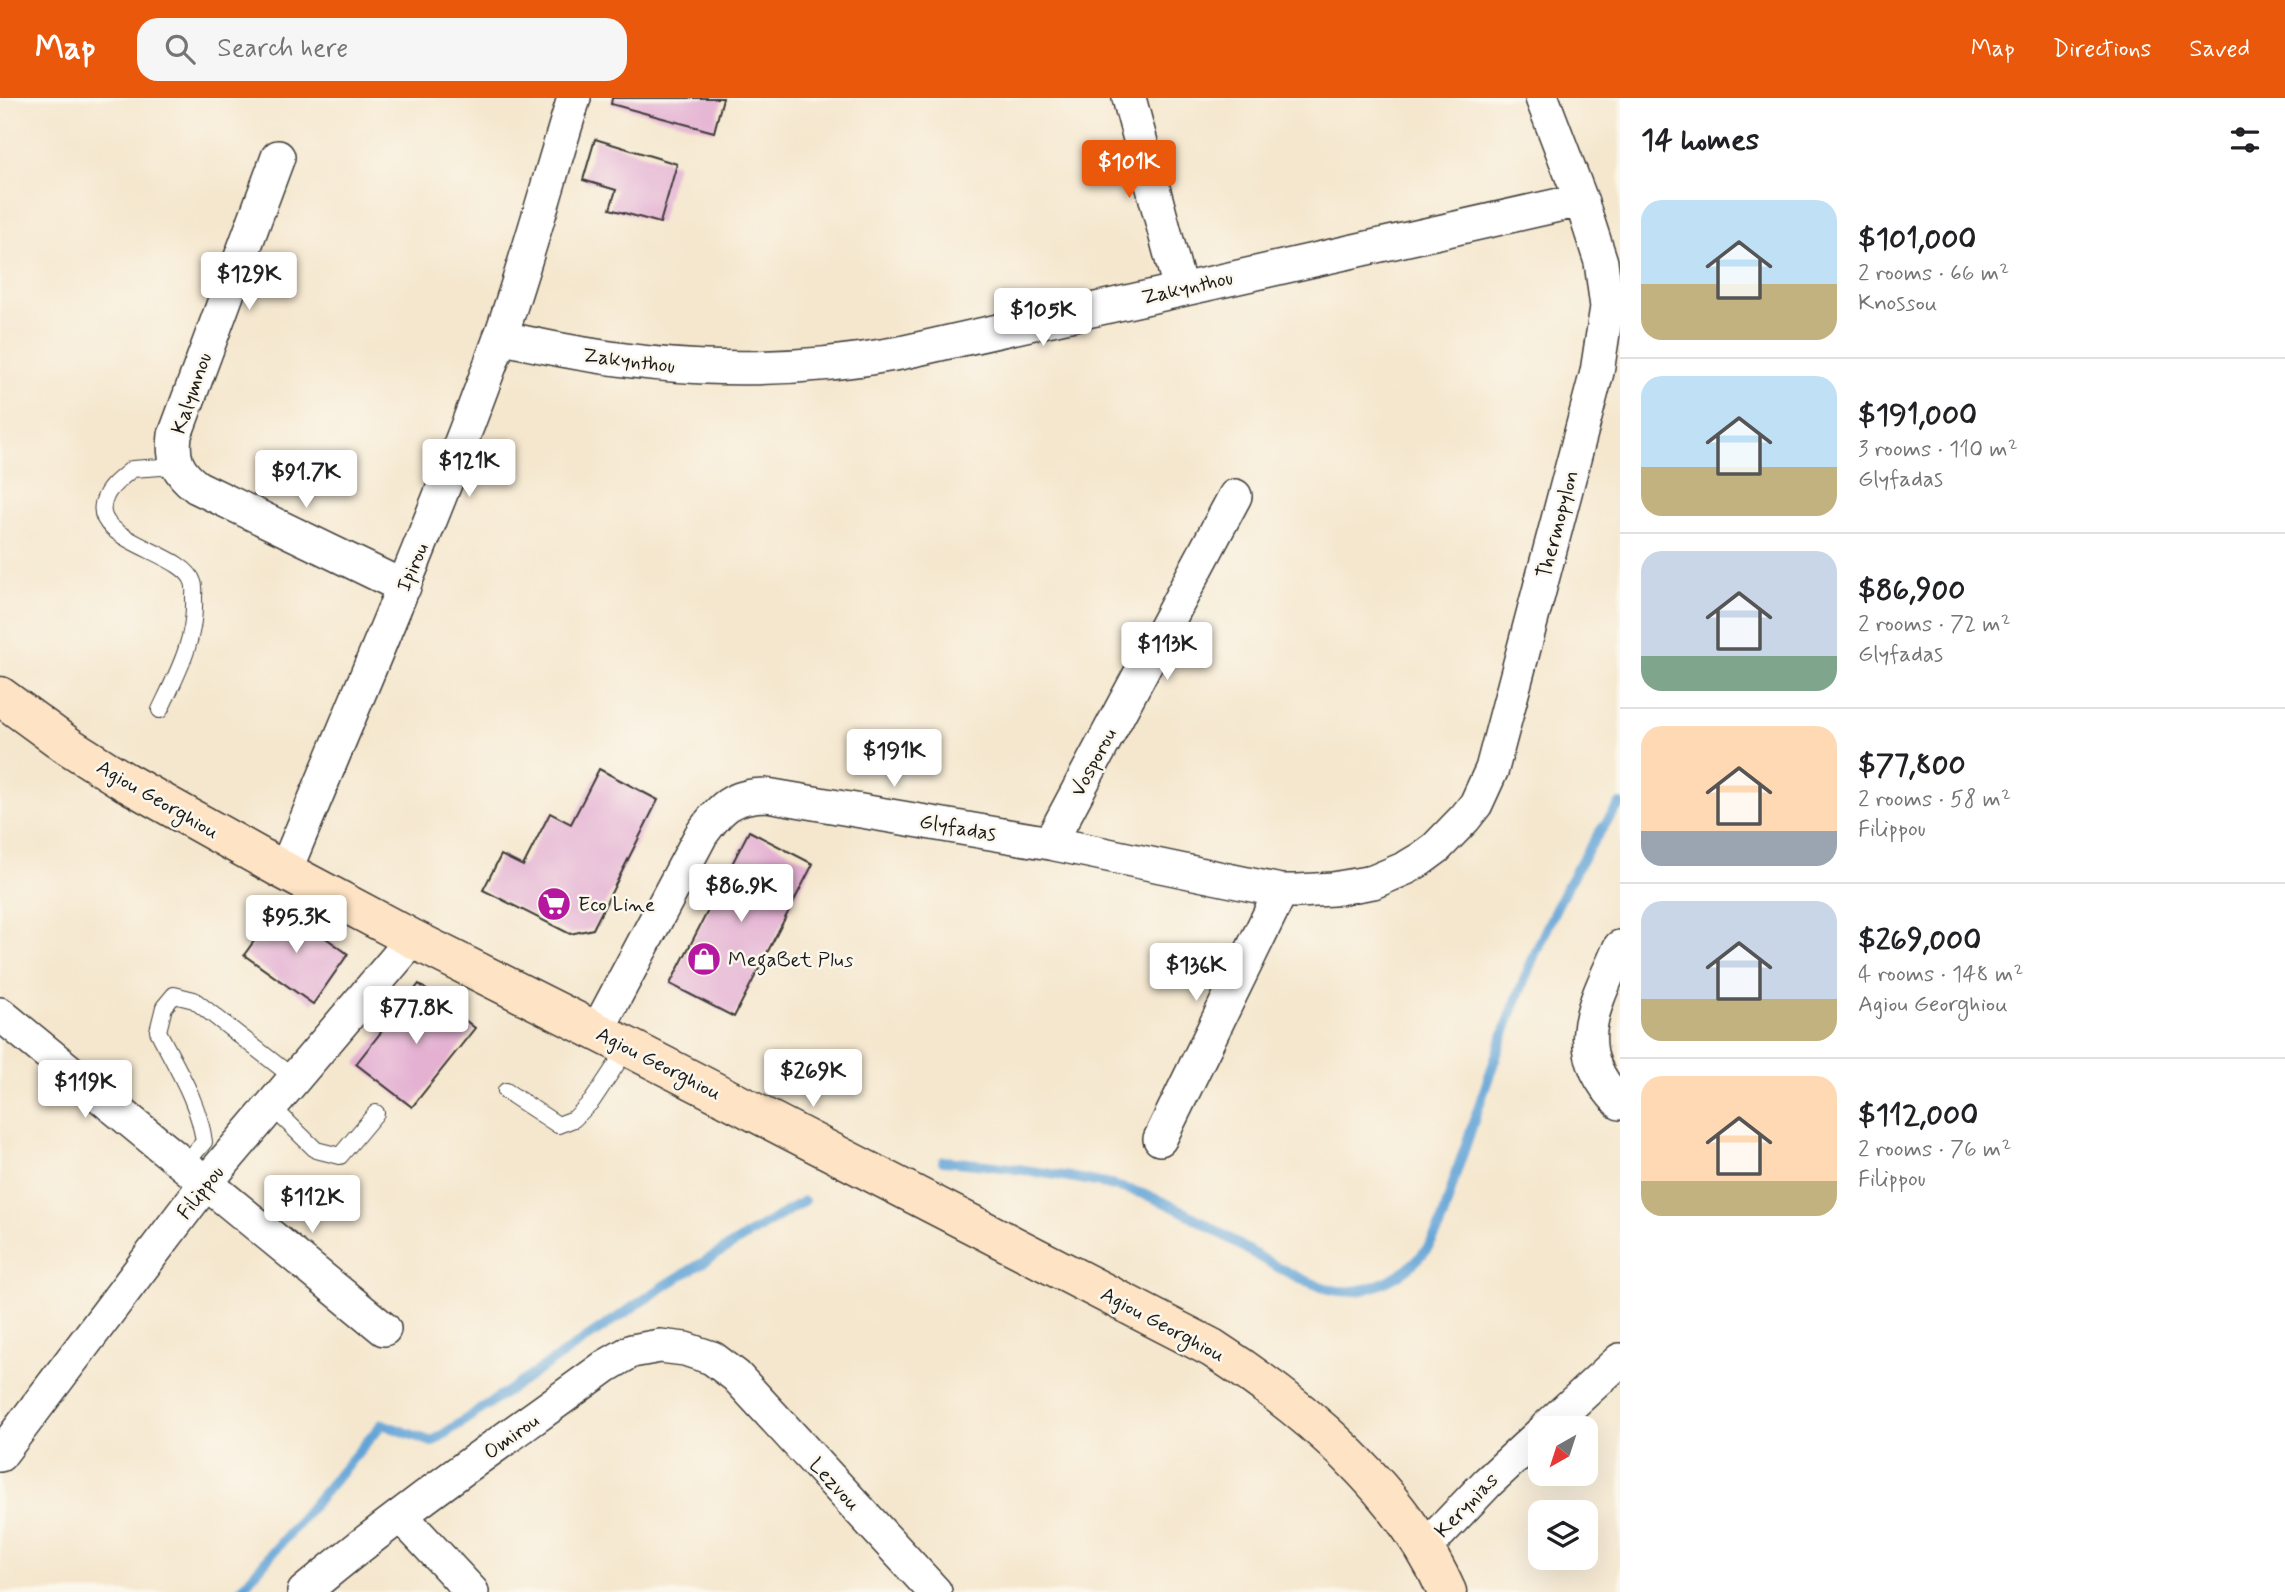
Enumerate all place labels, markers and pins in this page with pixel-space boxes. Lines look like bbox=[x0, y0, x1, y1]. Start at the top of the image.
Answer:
pin: $101K bbox=[1080, 140, 1178, 200]
pin: $129K bbox=[200, 252, 298, 312]
pin: $105K bbox=[994, 288, 1092, 348]
pin: $121K bbox=[420, 440, 518, 499]
pin: $91.7K bbox=[249, 450, 363, 510]
pin: $113K bbox=[1118, 622, 1216, 682]
pin: $191K bbox=[845, 730, 943, 789]
pin: $86.9K bbox=[684, 864, 798, 924]
supermarket icon: Eco Line bbox=[535, 885, 573, 923]
place label: Eco Line bbox=[578, 891, 655, 919]
pin: $95.3K bbox=[239, 896, 353, 955]
shop icon: MegaBet Plus bbox=[685, 940, 723, 978]
pin: $136K bbox=[1147, 944, 1245, 1003]
place label: MegaBet Plus bbox=[728, 946, 853, 976]
pin: $77.8K bbox=[359, 986, 473, 1046]
pin: $269K bbox=[764, 1049, 862, 1109]
pin: $119K bbox=[36, 1060, 134, 1120]
pin: $112K bbox=[263, 1176, 361, 1235]

